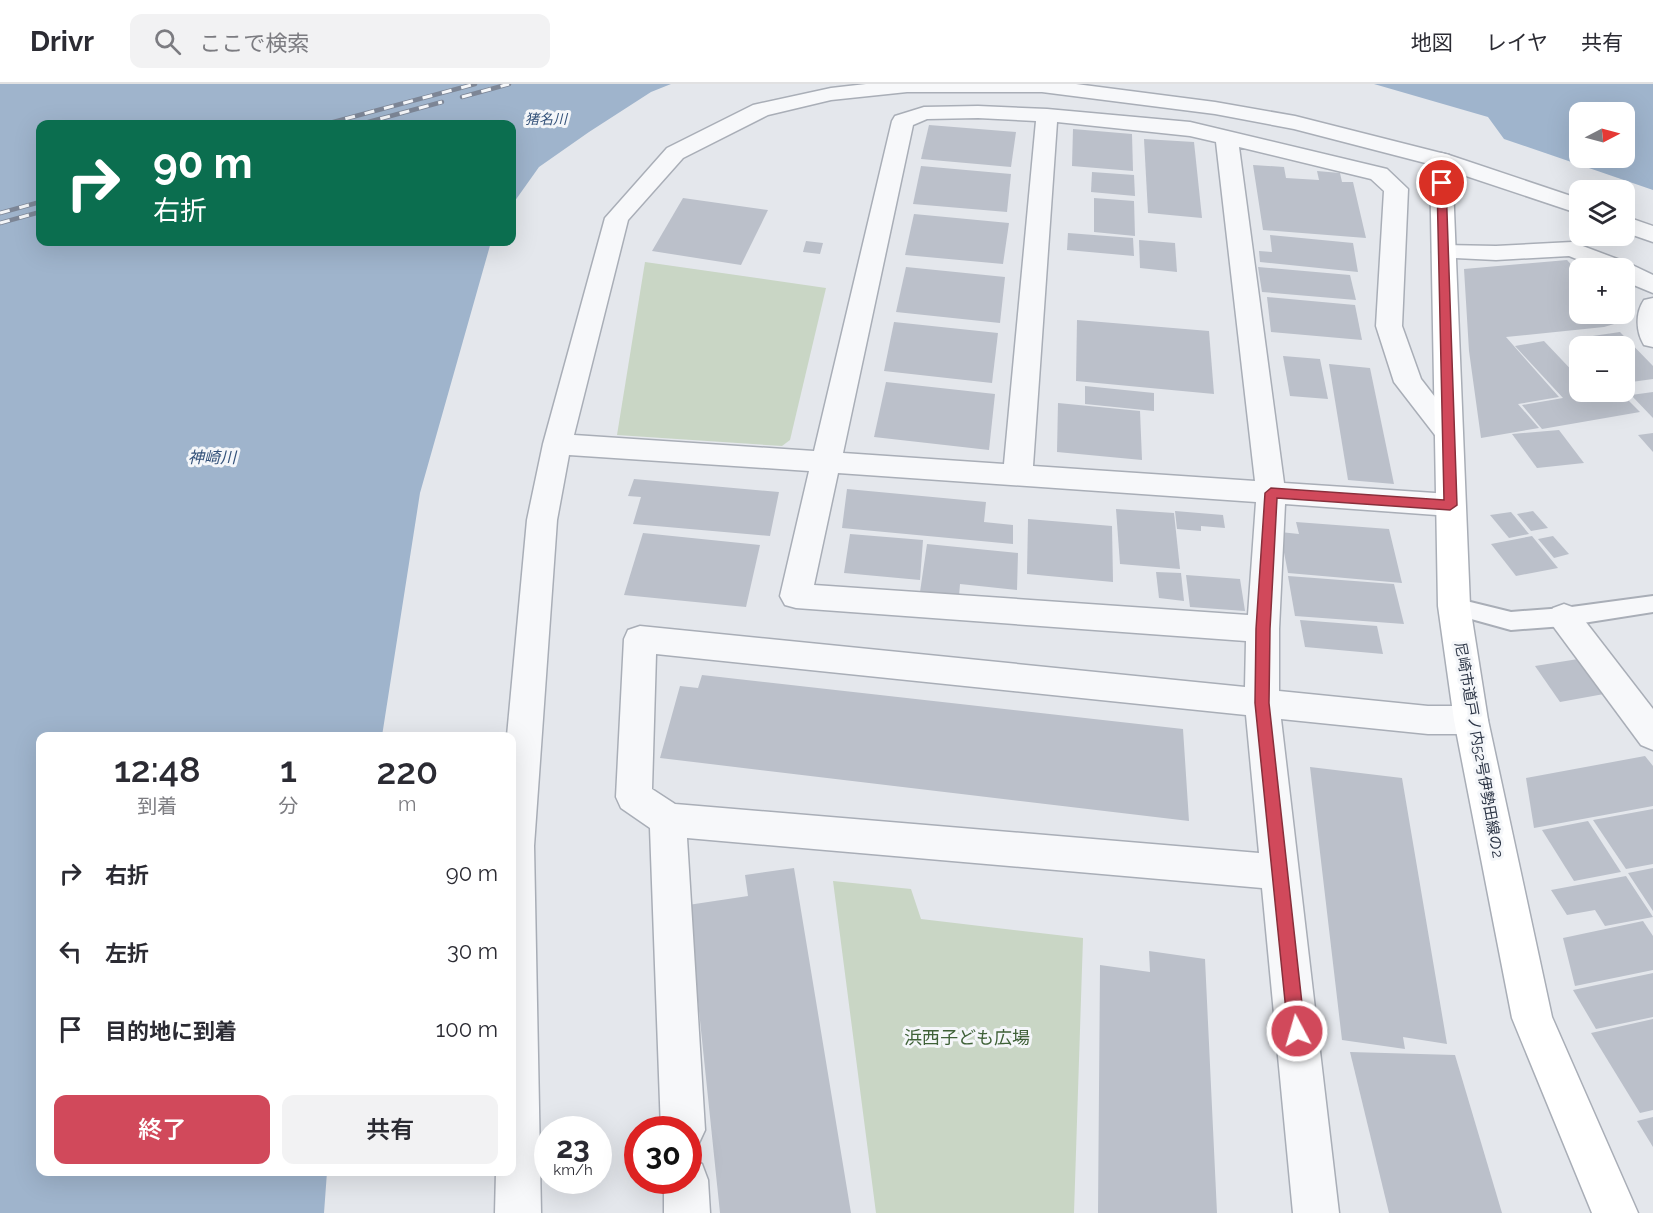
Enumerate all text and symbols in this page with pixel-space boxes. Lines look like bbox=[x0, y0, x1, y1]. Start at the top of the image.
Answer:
search box bbox=[130, 14, 550, 68]
text: Drivr bbox=[30, 25, 94, 58]
icon: search bbox=[151, 25, 184, 58]
text: ここで検索 bbox=[199, 30, 309, 56]
text: 地図 bbox=[1411, 30, 1453, 55]
text: レイヤ bbox=[1486, 30, 1548, 55]
text: 共有 bbox=[1581, 30, 1623, 55]
north arrow bbox=[1569, 102, 1635, 168]
map controls bbox=[1569, 102, 1635, 402]
water label: 猪名川 bbox=[525, 111, 569, 127]
text: 90 m bbox=[153, 139, 253, 188]
icon: right bbox=[54, 144, 132, 222]
pin bbox=[1416, 157, 1467, 208]
icon: arrive bbox=[1425, 166, 1458, 199]
button: layers bbox=[1569, 180, 1635, 246]
text: 右折 bbox=[153, 195, 207, 226]
button: + bbox=[1569, 258, 1635, 324]
button: − bbox=[1569, 336, 1635, 402]
water label: 神崎川 bbox=[188, 448, 238, 467]
street label: 尼崎市道戸ノ内52号伊勢田線の2 bbox=[1451, 641, 1507, 859]
text: 12:48 bbox=[114, 748, 201, 790]
text: 1 bbox=[280, 748, 297, 790]
text: 220 bbox=[376, 750, 438, 792]
text: m bbox=[398, 792, 416, 816]
text: 到着 bbox=[137, 794, 177, 818]
text: 分 bbox=[279, 794, 299, 818]
icon: right bbox=[54, 857, 87, 890]
text: 90 m bbox=[446, 860, 498, 886]
text: 右折 bbox=[105, 862, 149, 888]
icon: left bbox=[54, 935, 87, 968]
text: 30 m bbox=[447, 938, 498, 964]
text: 左折 bbox=[105, 940, 149, 966]
position arrow bbox=[1265, 999, 1329, 1063]
icon: arrive bbox=[54, 1013, 87, 1046]
text: 100 m bbox=[436, 1016, 498, 1042]
text: 目的地に到着 bbox=[105, 1018, 237, 1044]
park label: 浜西子ども広場 bbox=[904, 1027, 1030, 1048]
button: 終了 bbox=[54, 1095, 270, 1164]
button: 共有 bbox=[282, 1095, 498, 1164]
speed limit sign: 30 bbox=[624, 1116, 702, 1194]
text: 23 bbox=[556, 1130, 590, 1165]
text: km/h bbox=[553, 1161, 593, 1179]

